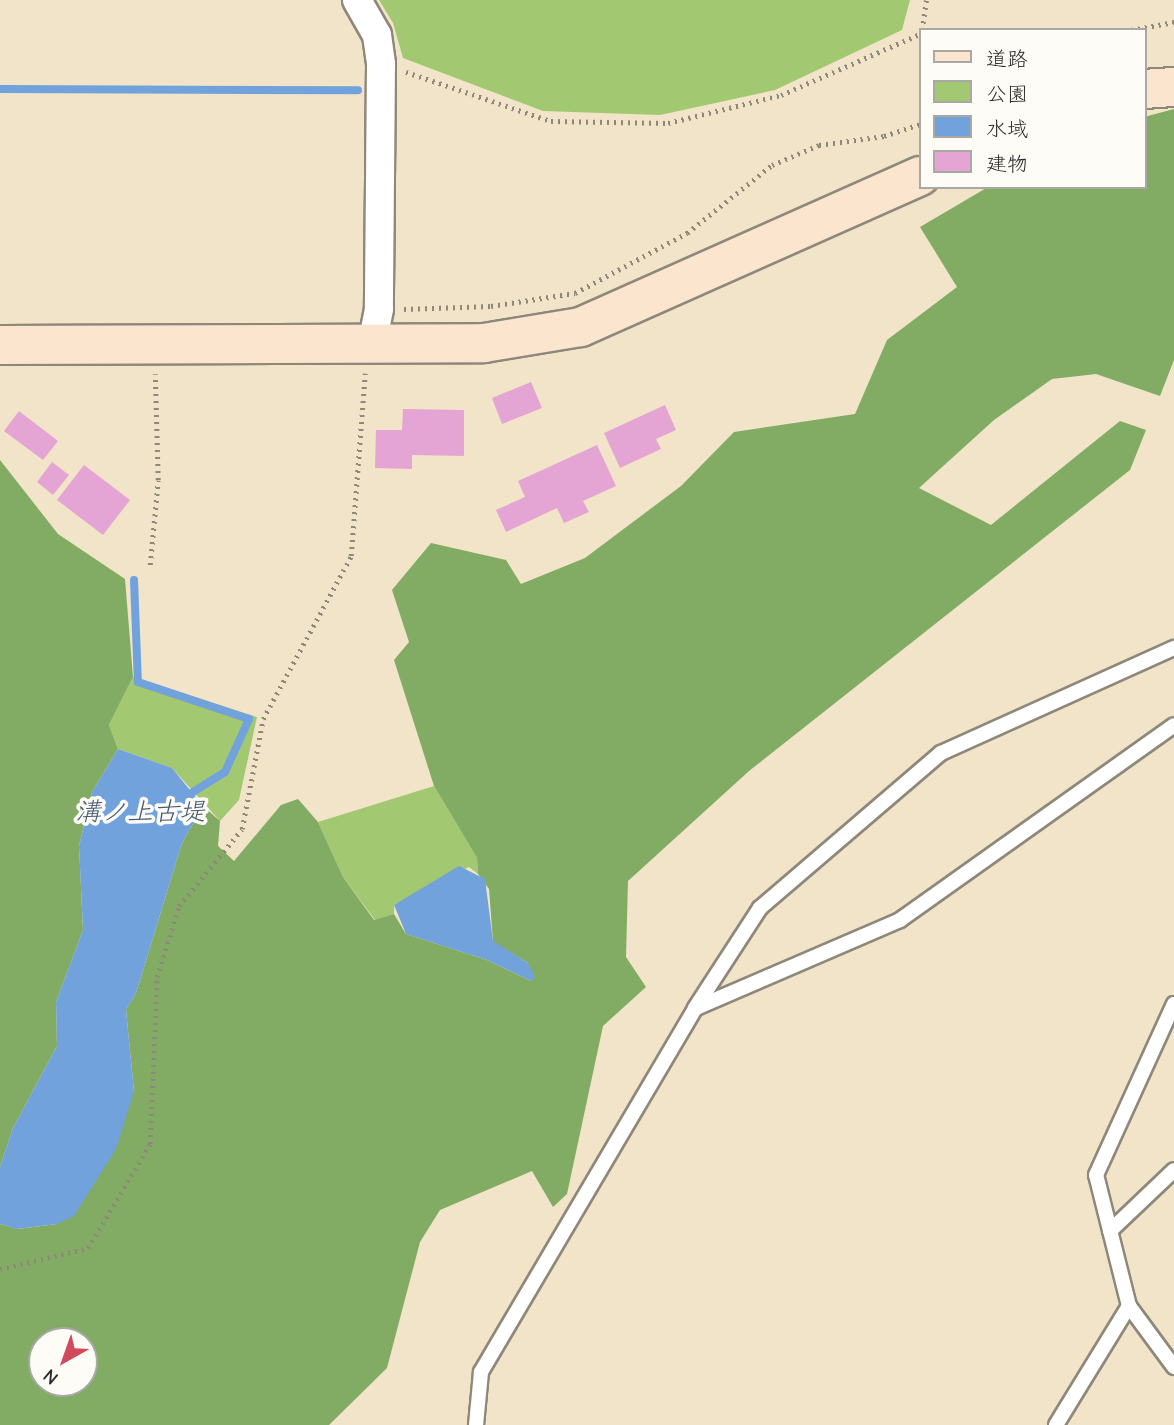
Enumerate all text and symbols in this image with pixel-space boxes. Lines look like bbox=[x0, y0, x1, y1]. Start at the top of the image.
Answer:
legend bbox=[918, 28, 1146, 189]
text: 道路 bbox=[986, 47, 1028, 71]
text: 公園 bbox=[986, 82, 1028, 106]
text: 水域 bbox=[986, 117, 1028, 141]
text: 建物 bbox=[986, 152, 1028, 176]
water label: 溝ノ上古堤 bbox=[75, 797, 205, 829]
north arrow bbox=[28, 1327, 98, 1397]
text: N bbox=[39, 1364, 63, 1389]

